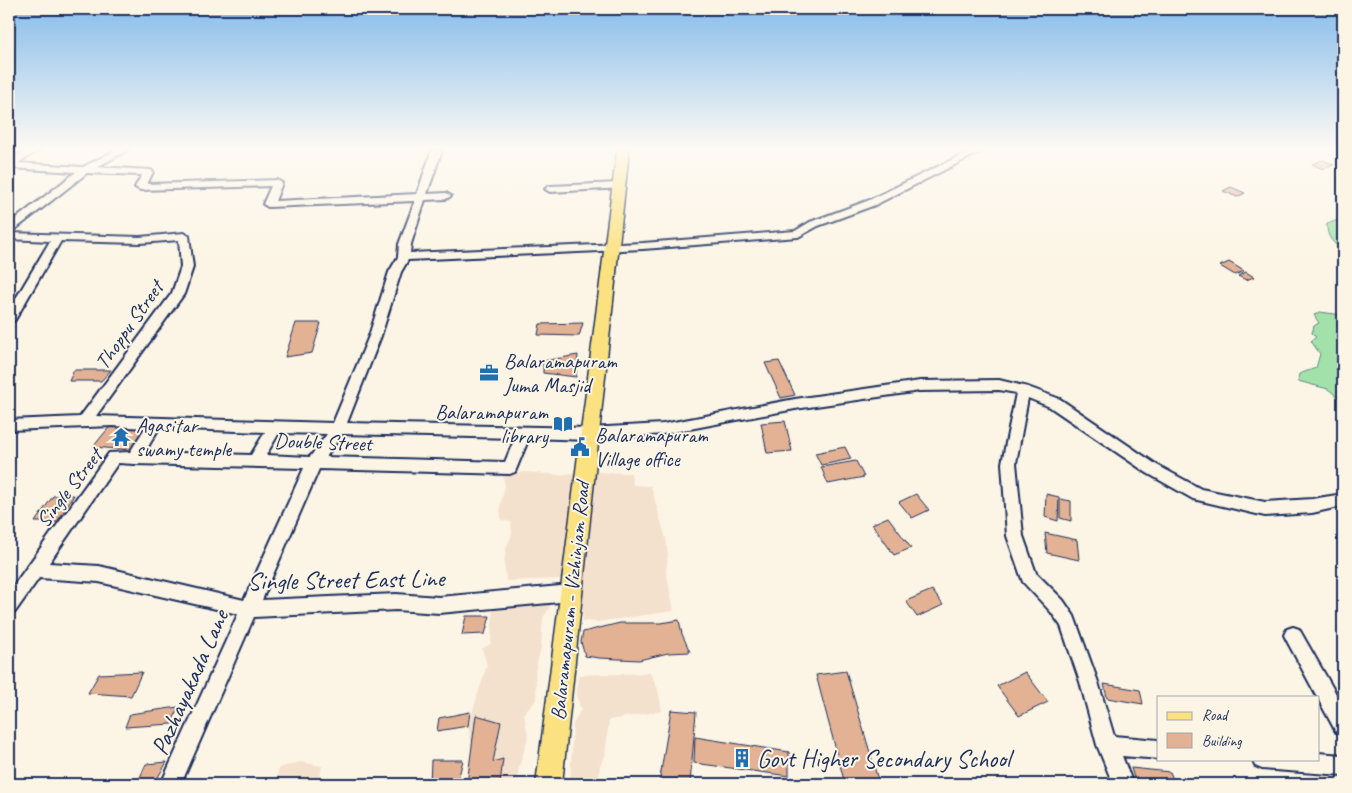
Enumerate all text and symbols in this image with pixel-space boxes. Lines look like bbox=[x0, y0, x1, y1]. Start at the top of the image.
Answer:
street label: Thoppu Street bbox=[89, 273, 171, 374]
place label: Balaramapuram Juma Masjid bbox=[503, 348, 618, 398]
office icon: Balaramapuram Juma Masjid bbox=[478, 362, 500, 384]
place label: Balaramapuram library bbox=[435, 399, 550, 449]
place label: Agasitar swamy temple bbox=[136, 412, 232, 462]
library icon: Balaramapuram library bbox=[552, 413, 574, 435]
place label: Balaramapuram Village office bbox=[595, 422, 709, 472]
temple icon: Agasitar swamy temple bbox=[110, 426, 132, 448]
street label: Double Street bbox=[274, 427, 374, 457]
public building icon: Balaramapuram Village office bbox=[569, 436, 591, 458]
street label: Single Street bbox=[30, 441, 110, 533]
street label: Balaramapuram - Vizhinjam Road bbox=[545, 478, 596, 721]
street label: Single Street East Line bbox=[247, 562, 447, 598]
street label: Pazhayakada Lane bbox=[144, 603, 237, 760]
legend bbox=[1157, 696, 1320, 760]
text: Road bbox=[1202, 706, 1229, 725]
text: Building bbox=[1202, 732, 1242, 751]
place label: Govt Higher Secondary School bbox=[757, 743, 1015, 775]
building icon: Govt Higher Secondary School bbox=[731, 747, 753, 769]

